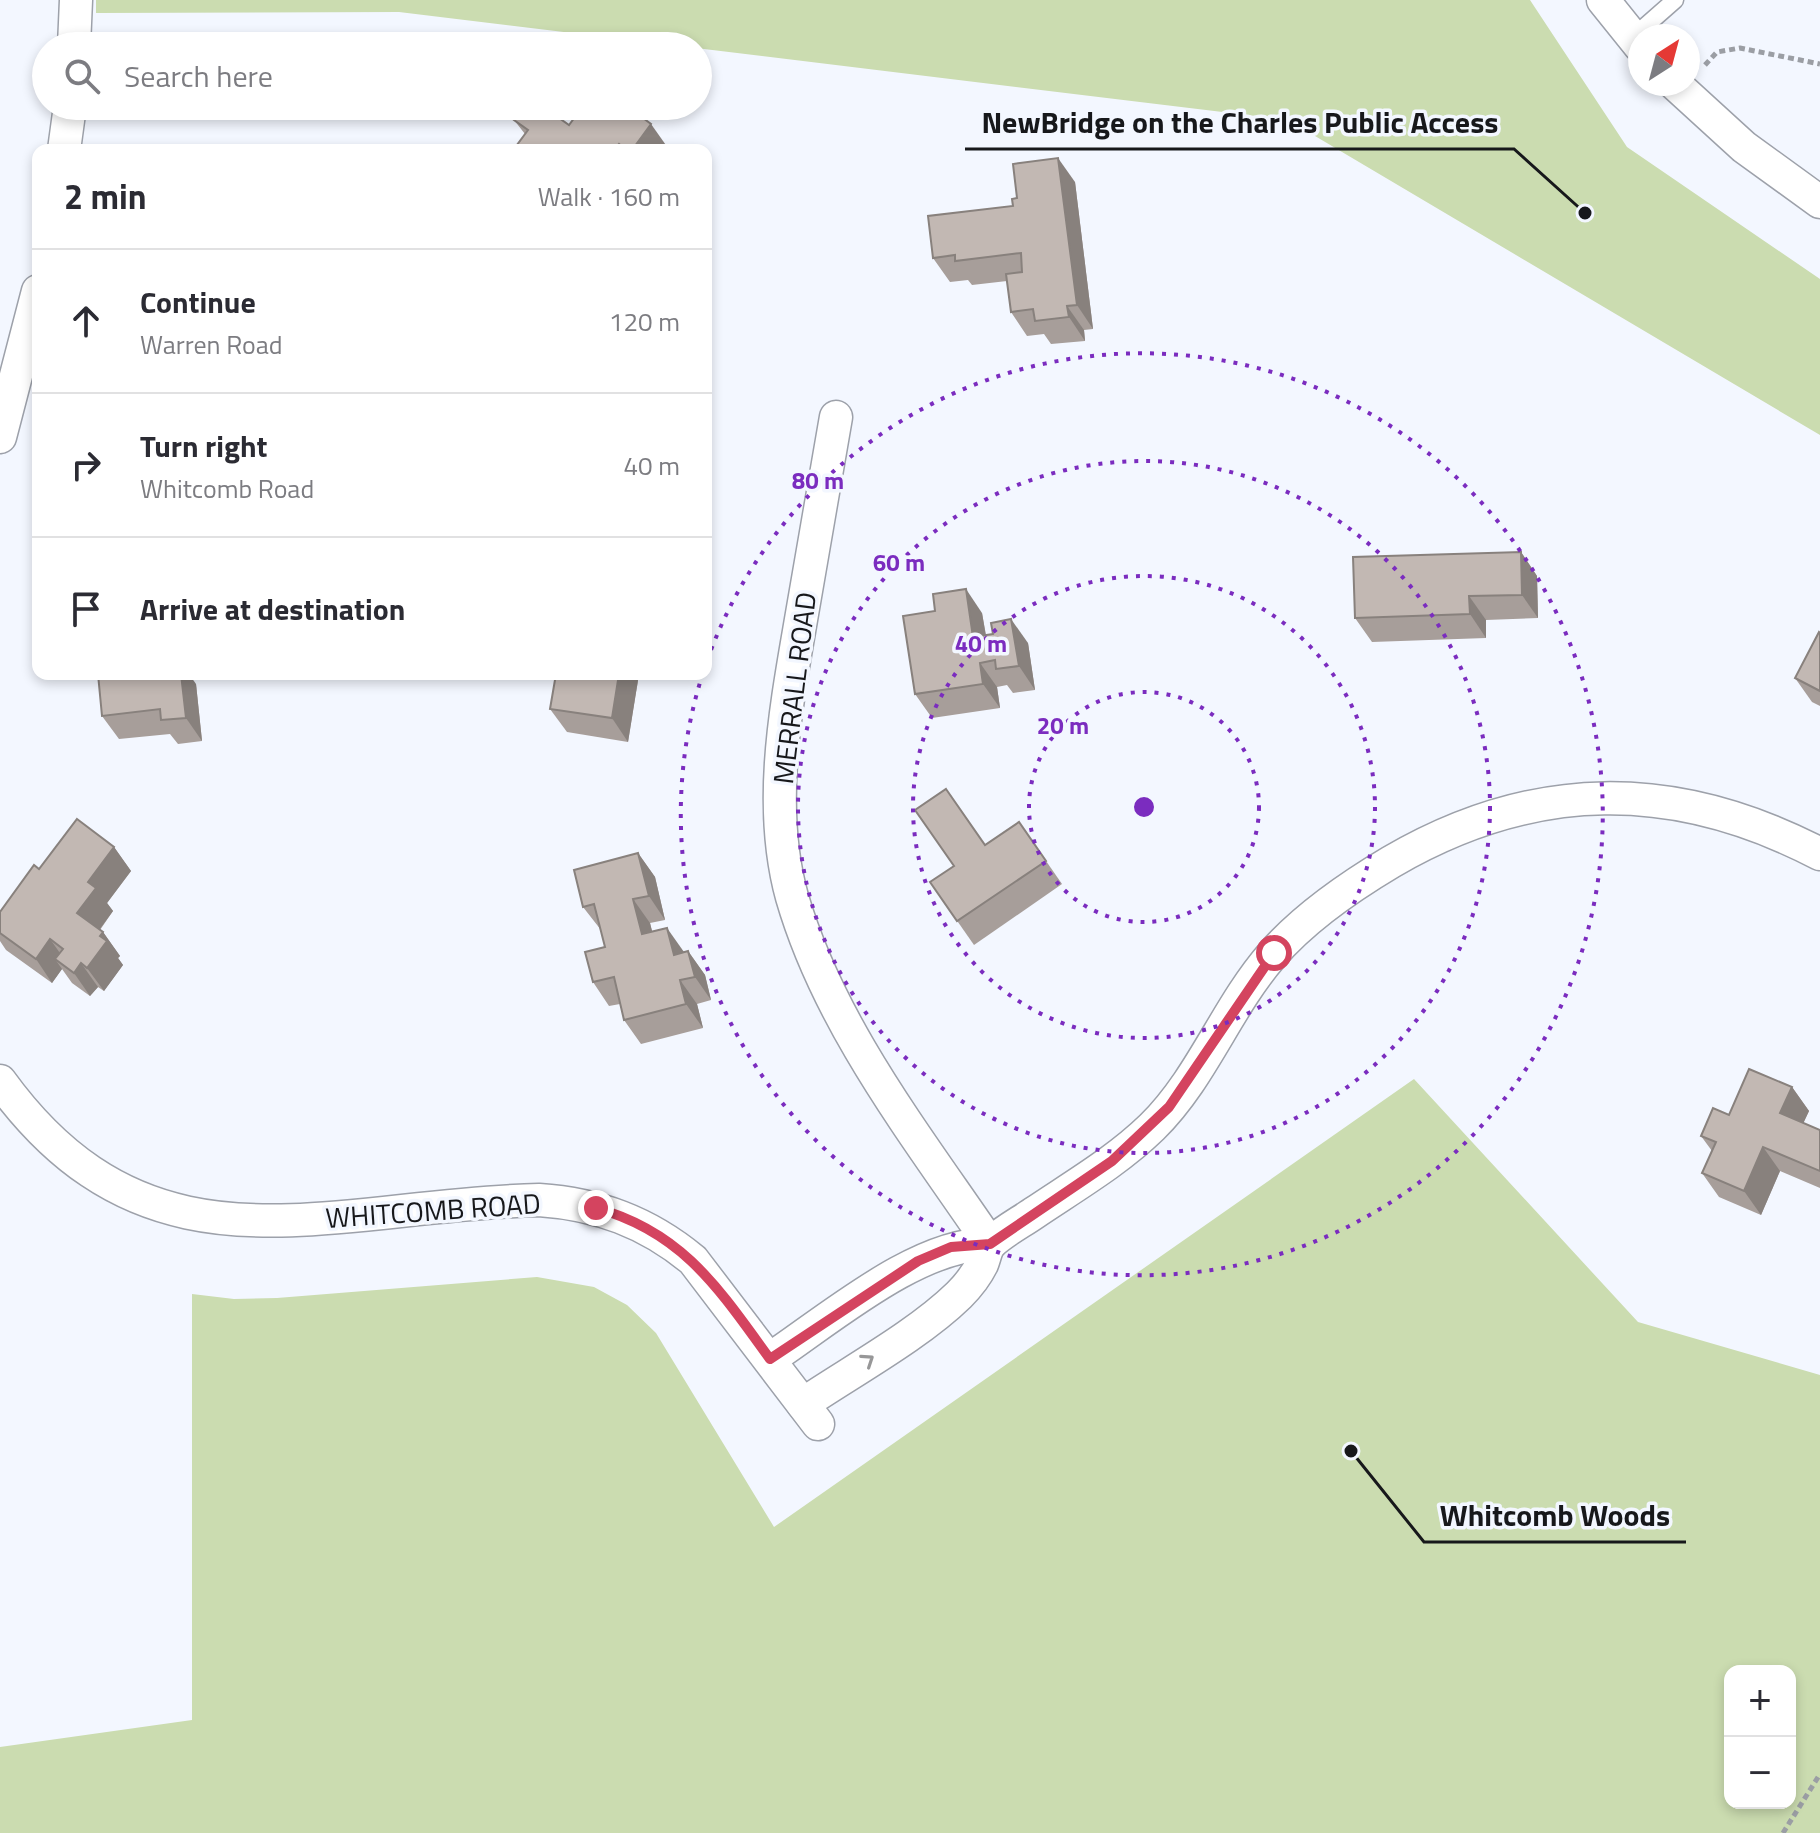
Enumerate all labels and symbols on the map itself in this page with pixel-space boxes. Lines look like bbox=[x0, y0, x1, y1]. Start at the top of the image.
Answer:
north arrow bbox=[1628, 24, 1700, 96]
callout: NewBridge on the Charles Public Access bbox=[965, 95, 1514, 149]
text: NewBridge on the Charles Public Access bbox=[982, 99, 1499, 145]
text: 80 m bbox=[792, 462, 844, 498]
text: 60 m bbox=[873, 544, 925, 580]
street label: MERRALL ROAD bbox=[761, 590, 827, 786]
text: 40 m bbox=[955, 625, 1007, 661]
text: 20 m bbox=[1037, 707, 1089, 743]
centre of rings bbox=[1130, 793, 1158, 821]
route start bbox=[1256, 935, 1292, 971]
street label: WHITCOMB ROAD bbox=[324, 1181, 542, 1239]
route end bbox=[578, 1190, 614, 1226]
one-way arrow bbox=[859, 1355, 873, 1370]
callout: Whitcomb Woods bbox=[1424, 1488, 1686, 1542]
text: Whitcomb Woods bbox=[1440, 1492, 1670, 1538]

